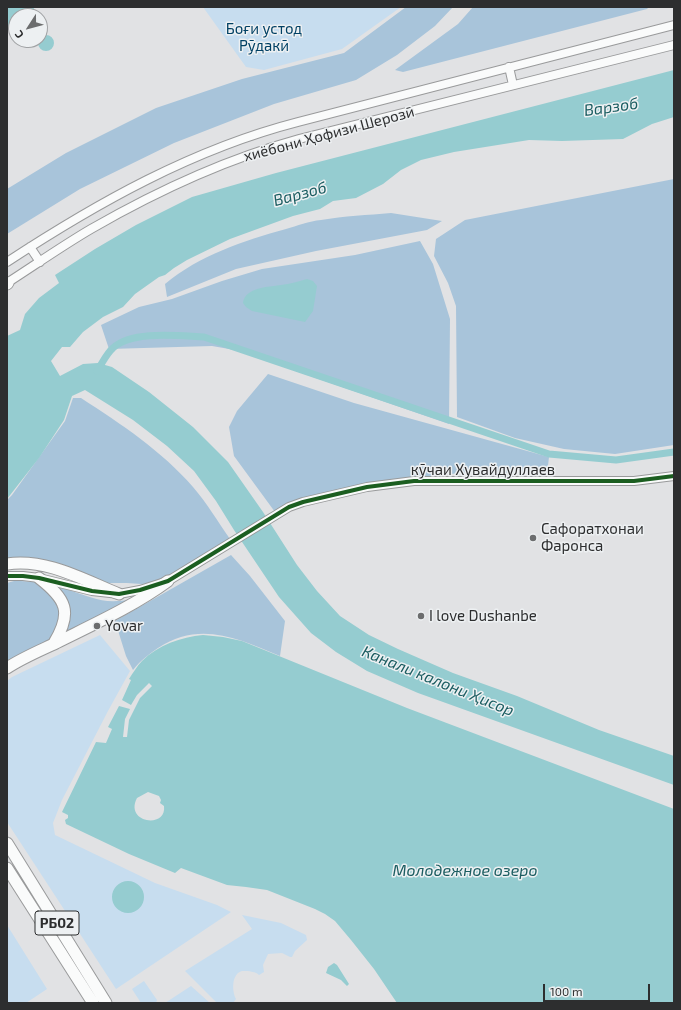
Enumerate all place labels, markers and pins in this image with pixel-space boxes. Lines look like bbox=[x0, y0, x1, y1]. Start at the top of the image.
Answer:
place label: Сафоратхонаи Фаронса bbox=[541, 520, 644, 555]
marker: Сафоратхонаи Фаронса bbox=[528, 533, 538, 543]
place label: I love Dushanbe bbox=[429, 607, 537, 625]
marker: I love Dushanbe bbox=[416, 611, 426, 621]
place label: Yovar bbox=[105, 617, 143, 635]
marker: Yovar bbox=[92, 621, 102, 631]

